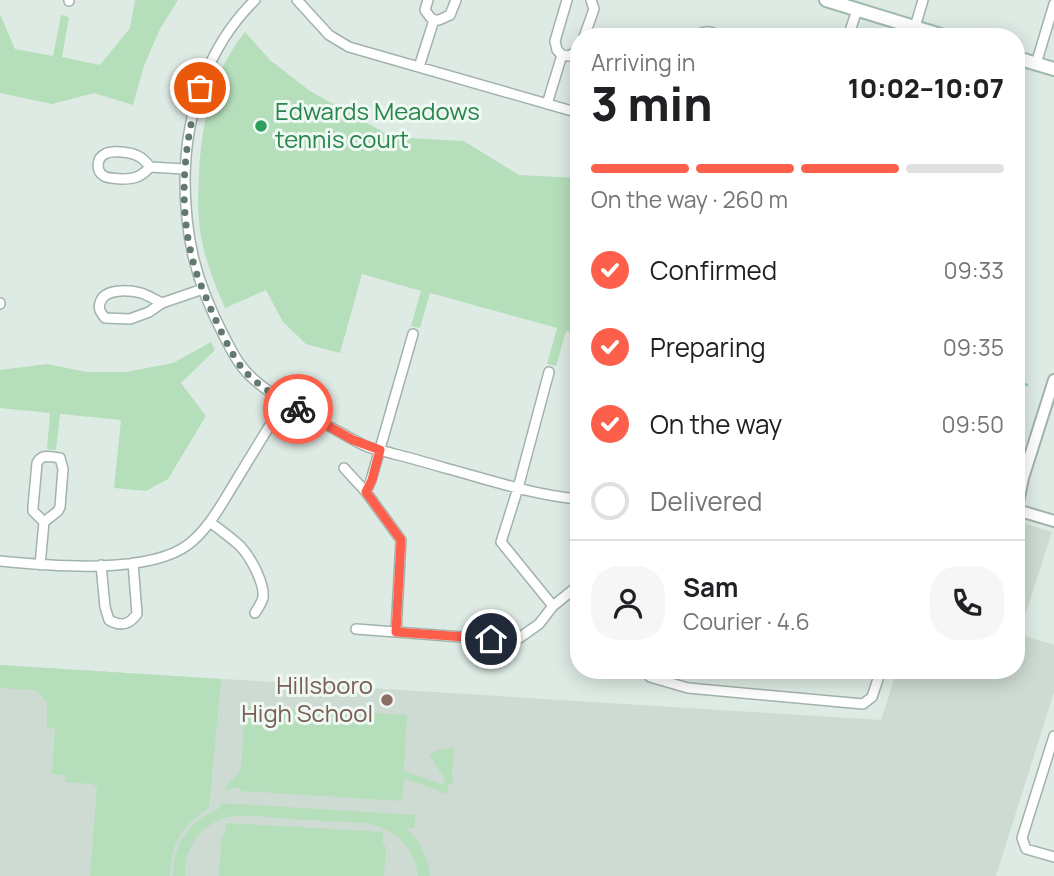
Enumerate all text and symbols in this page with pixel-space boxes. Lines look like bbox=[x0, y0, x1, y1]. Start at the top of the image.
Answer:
text: Arriving in bbox=[591, 46, 696, 78]
pin bbox=[170, 58, 230, 118]
icon: bag bbox=[181, 69, 219, 107]
text: 10:02–10:07 bbox=[848, 70, 1004, 106]
text: 3 min bbox=[591, 72, 712, 135]
place label: Edwards Meadows tennis court bbox=[275, 94, 480, 155]
marker: Edwards Meadows tennis court bbox=[253, 118, 269, 134]
text: On the way · 260 m bbox=[591, 183, 788, 215]
icon: check bbox=[591, 251, 629, 289]
text: Confirmed bbox=[650, 252, 777, 288]
text: 09:33 bbox=[943, 254, 1004, 286]
icon: check bbox=[591, 328, 629, 366]
text: Preparing bbox=[650, 329, 766, 365]
text: 09:35 bbox=[943, 331, 1004, 363]
courier bbox=[263, 374, 333, 444]
icon: bike bbox=[279, 390, 317, 428]
icon: check bbox=[591, 405, 629, 443]
text: On the way bbox=[650, 406, 782, 442]
text: 09:50 bbox=[942, 408, 1004, 440]
text: Delivered bbox=[650, 483, 762, 519]
button: person bbox=[591, 566, 665, 640]
button: phone bbox=[930, 566, 1004, 640]
text: Sam bbox=[683, 569, 738, 605]
text: Courier · 4.6 bbox=[683, 605, 810, 637]
pin bbox=[461, 609, 521, 669]
icon: home bbox=[472, 620, 510, 658]
place label: Hillsboro High School bbox=[241, 668, 373, 729]
marker: Hillsboro High School bbox=[379, 692, 395, 708]

